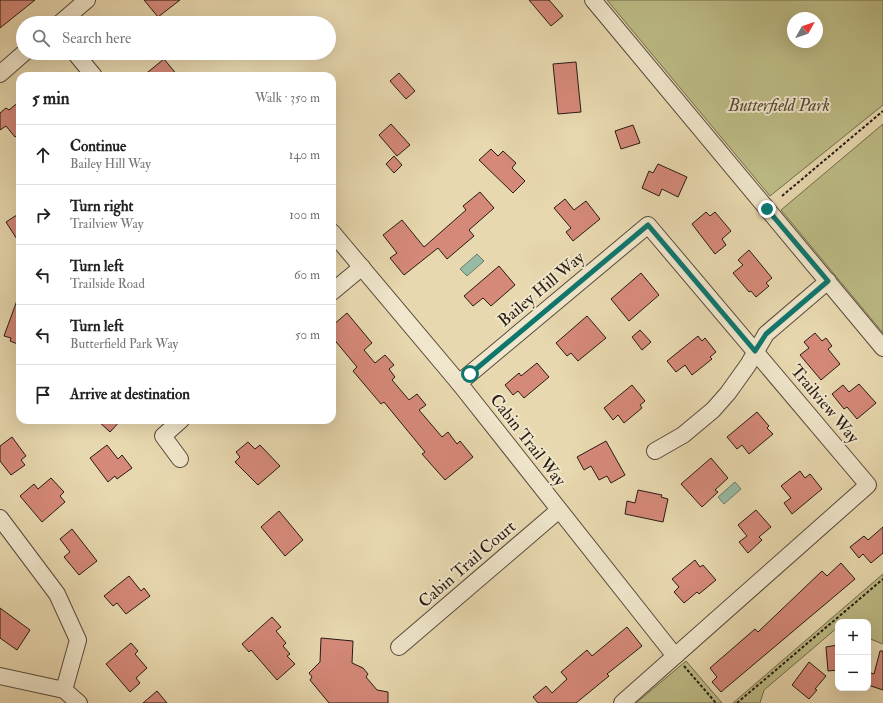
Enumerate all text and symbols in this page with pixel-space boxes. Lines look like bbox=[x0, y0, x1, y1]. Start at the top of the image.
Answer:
north arrow bbox=[787, 12, 823, 48]
search box bbox=[16, 16, 336, 60]
icon: search bbox=[30, 27, 52, 49]
text: Search here bbox=[62, 29, 131, 48]
text: 5 min bbox=[32, 88, 70, 109]
text: Walk · 350 m bbox=[255, 90, 320, 106]
park label: Butterfield Park bbox=[727, 95, 830, 116]
text: Continue bbox=[70, 137, 126, 156]
icon: ahead bbox=[32, 144, 54, 166]
text: 140 m bbox=[289, 147, 320, 163]
text: Bailey Hill Way bbox=[70, 156, 151, 172]
text: Turn right bbox=[70, 197, 133, 216]
route end bbox=[758, 200, 776, 218]
icon: right bbox=[32, 204, 54, 226]
text: 100 m bbox=[289, 207, 320, 223]
text: Trailview Way bbox=[70, 216, 143, 232]
street label: Bailey Hill Way bbox=[494, 247, 589, 332]
text: Turn left bbox=[70, 257, 124, 276]
icon: left bbox=[32, 264, 54, 286]
text: 60 m bbox=[294, 267, 320, 283]
text: Trailside Road bbox=[70, 276, 145, 292]
text: Turn left bbox=[70, 317, 124, 336]
icon: left bbox=[32, 324, 54, 346]
text: 50 m bbox=[295, 327, 320, 343]
text: Butterfield Park Way bbox=[70, 336, 178, 352]
street label: Trailview Way bbox=[785, 360, 864, 449]
route start bbox=[461, 365, 479, 383]
icon: arrive bbox=[32, 384, 54, 406]
text: Arrive at destination bbox=[70, 385, 190, 404]
street label: Cabin Trail Way bbox=[485, 390, 571, 491]
street label: Cabin Trail Court bbox=[414, 516, 520, 612]
map controls bbox=[835, 619, 871, 691]
button: + bbox=[835, 619, 871, 655]
button: − bbox=[835, 655, 871, 691]

